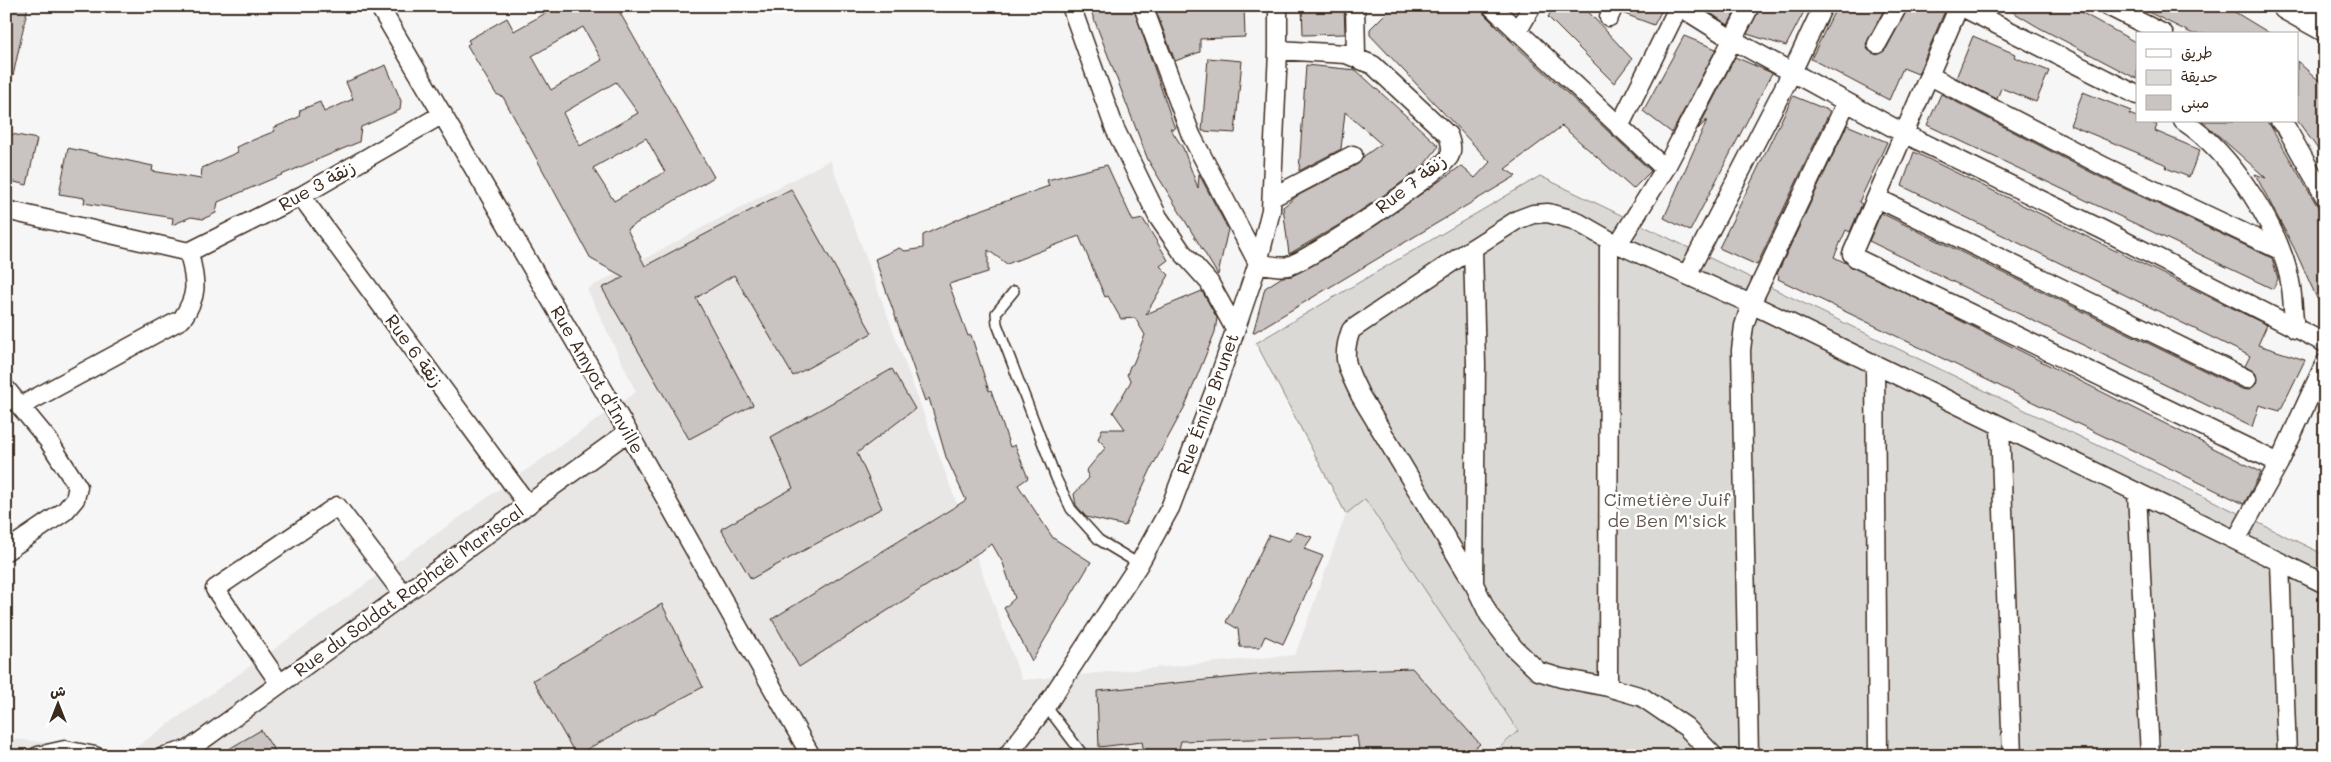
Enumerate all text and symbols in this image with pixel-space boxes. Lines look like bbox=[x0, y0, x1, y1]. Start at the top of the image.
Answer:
legend bbox=[2136, 32, 2298, 122]
text: طريق bbox=[2181, 42, 2213, 62]
text: حديقة bbox=[2181, 66, 2218, 86]
text: مبنى bbox=[2181, 92, 2209, 113]
street label: Rue 7 زنقة bbox=[1370, 148, 1451, 218]
street label: Rue 3 زنقة bbox=[274, 154, 359, 216]
street label: Rue Amyot d'Inville bbox=[546, 301, 650, 458]
street label: Rue 6 زنقة bbox=[380, 309, 449, 392]
street label: Rue Émile Brunet bbox=[1170, 330, 1244, 478]
park label: Cimetière Juif de Ben M'sick bbox=[1604, 487, 1731, 532]
street label: Rue du Soldat Raphaël Mariscal bbox=[289, 499, 528, 682]
north arrow bbox=[32, 680, 82, 730]
text: ش bbox=[50, 681, 66, 700]

